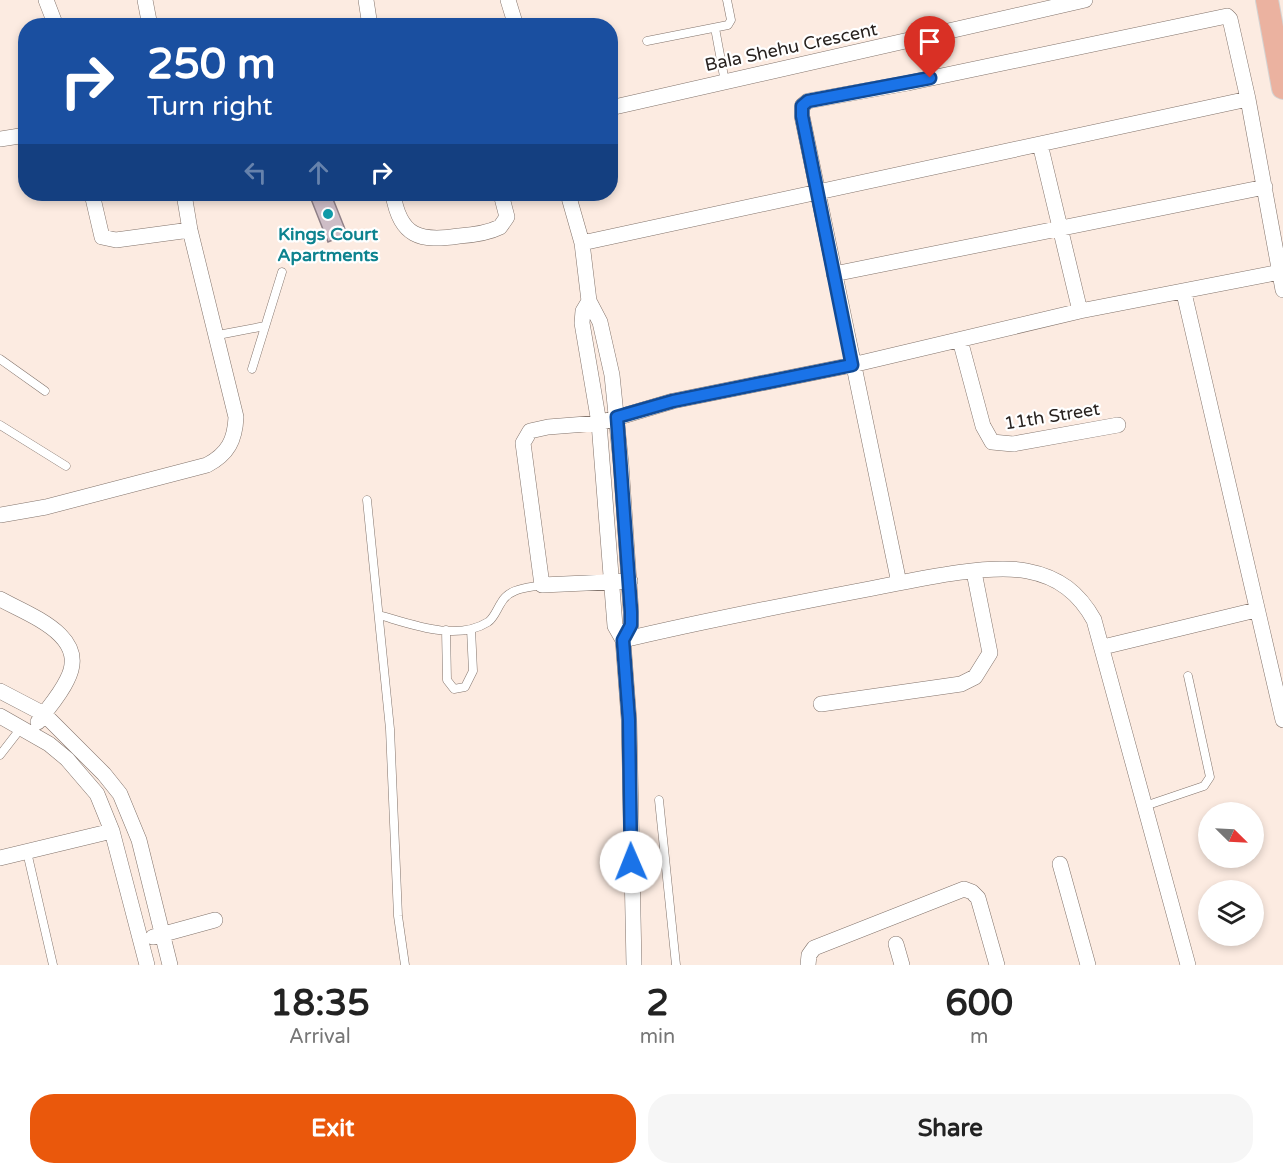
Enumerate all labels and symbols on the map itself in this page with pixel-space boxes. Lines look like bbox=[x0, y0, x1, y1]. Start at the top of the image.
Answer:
pin bbox=[904, 16, 955, 78]
street label: Bala Shehu Crescent bbox=[703, 18, 879, 76]
marker: Kings Court Apartments bbox=[321, 207, 335, 221]
place label: Kings Court Apartments bbox=[277, 223, 379, 266]
street label: 11th Street bbox=[1003, 398, 1102, 434]
north arrow bbox=[1198, 802, 1264, 868]
position arrow bbox=[599, 830, 663, 894]

